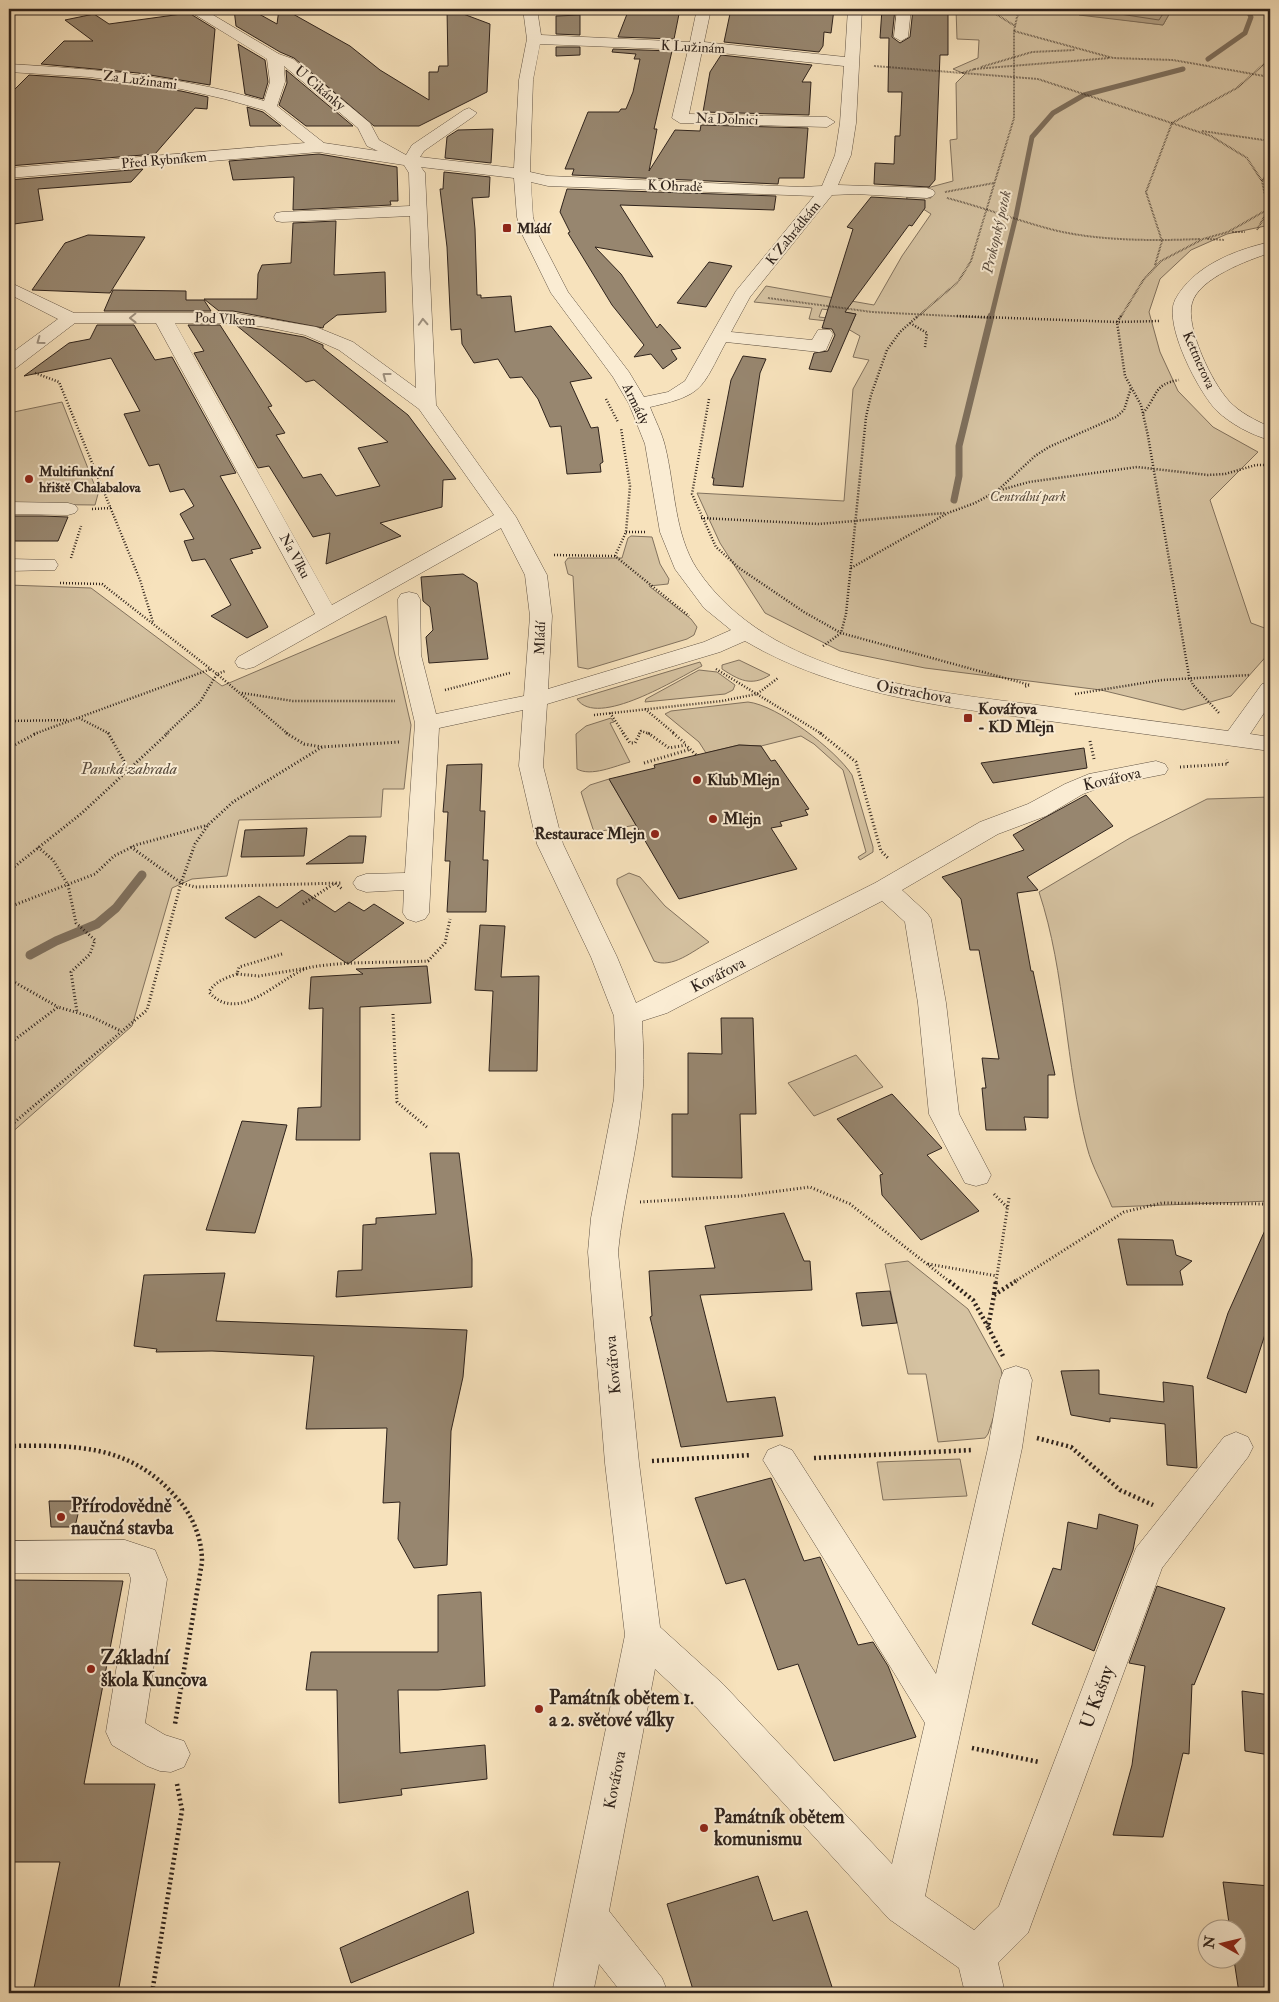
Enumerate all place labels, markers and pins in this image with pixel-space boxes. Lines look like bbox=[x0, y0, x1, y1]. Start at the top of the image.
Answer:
place label: Mládí bbox=[516, 220, 552, 237]
marker: Mládí bbox=[501, 222, 513, 234]
place label: Multifunkční hřiště Chalabalova bbox=[38, 463, 142, 496]
marker: Multifunkční hřiště Chalabalova bbox=[23, 473, 35, 485]
place label: Kovářova - KD Mlejn bbox=[978, 699, 1055, 737]
marker: Kovářova - KD Mlejn bbox=[962, 712, 974, 724]
place label: Klub Mlejn bbox=[707, 770, 781, 790]
marker: Klub Mlejn bbox=[691, 774, 703, 786]
place label: Mlejn bbox=[722, 809, 762, 829]
marker: Mlejn bbox=[707, 813, 719, 825]
place label: Restaurace Mlejn bbox=[534, 824, 646, 844]
marker: Restaurace Mlejn bbox=[649, 828, 661, 840]
place label: Přírodovědně naučná stavba bbox=[70, 1494, 174, 1540]
marker: Přírodovědně naučná stavba bbox=[55, 1511, 67, 1523]
place label: Základní škola Kuncova bbox=[101, 1646, 208, 1692]
marker: Základní škola Kuncova bbox=[85, 1663, 97, 1675]
place label: Památník obětem 1. a 2. světové války bbox=[549, 1686, 694, 1733]
marker: Památník obětem 1. a 2. světové války bbox=[533, 1703, 545, 1715]
place label: Památník obětem komunismu bbox=[713, 1805, 845, 1851]
marker: Památník obětem komunismu bbox=[698, 1822, 710, 1834]

